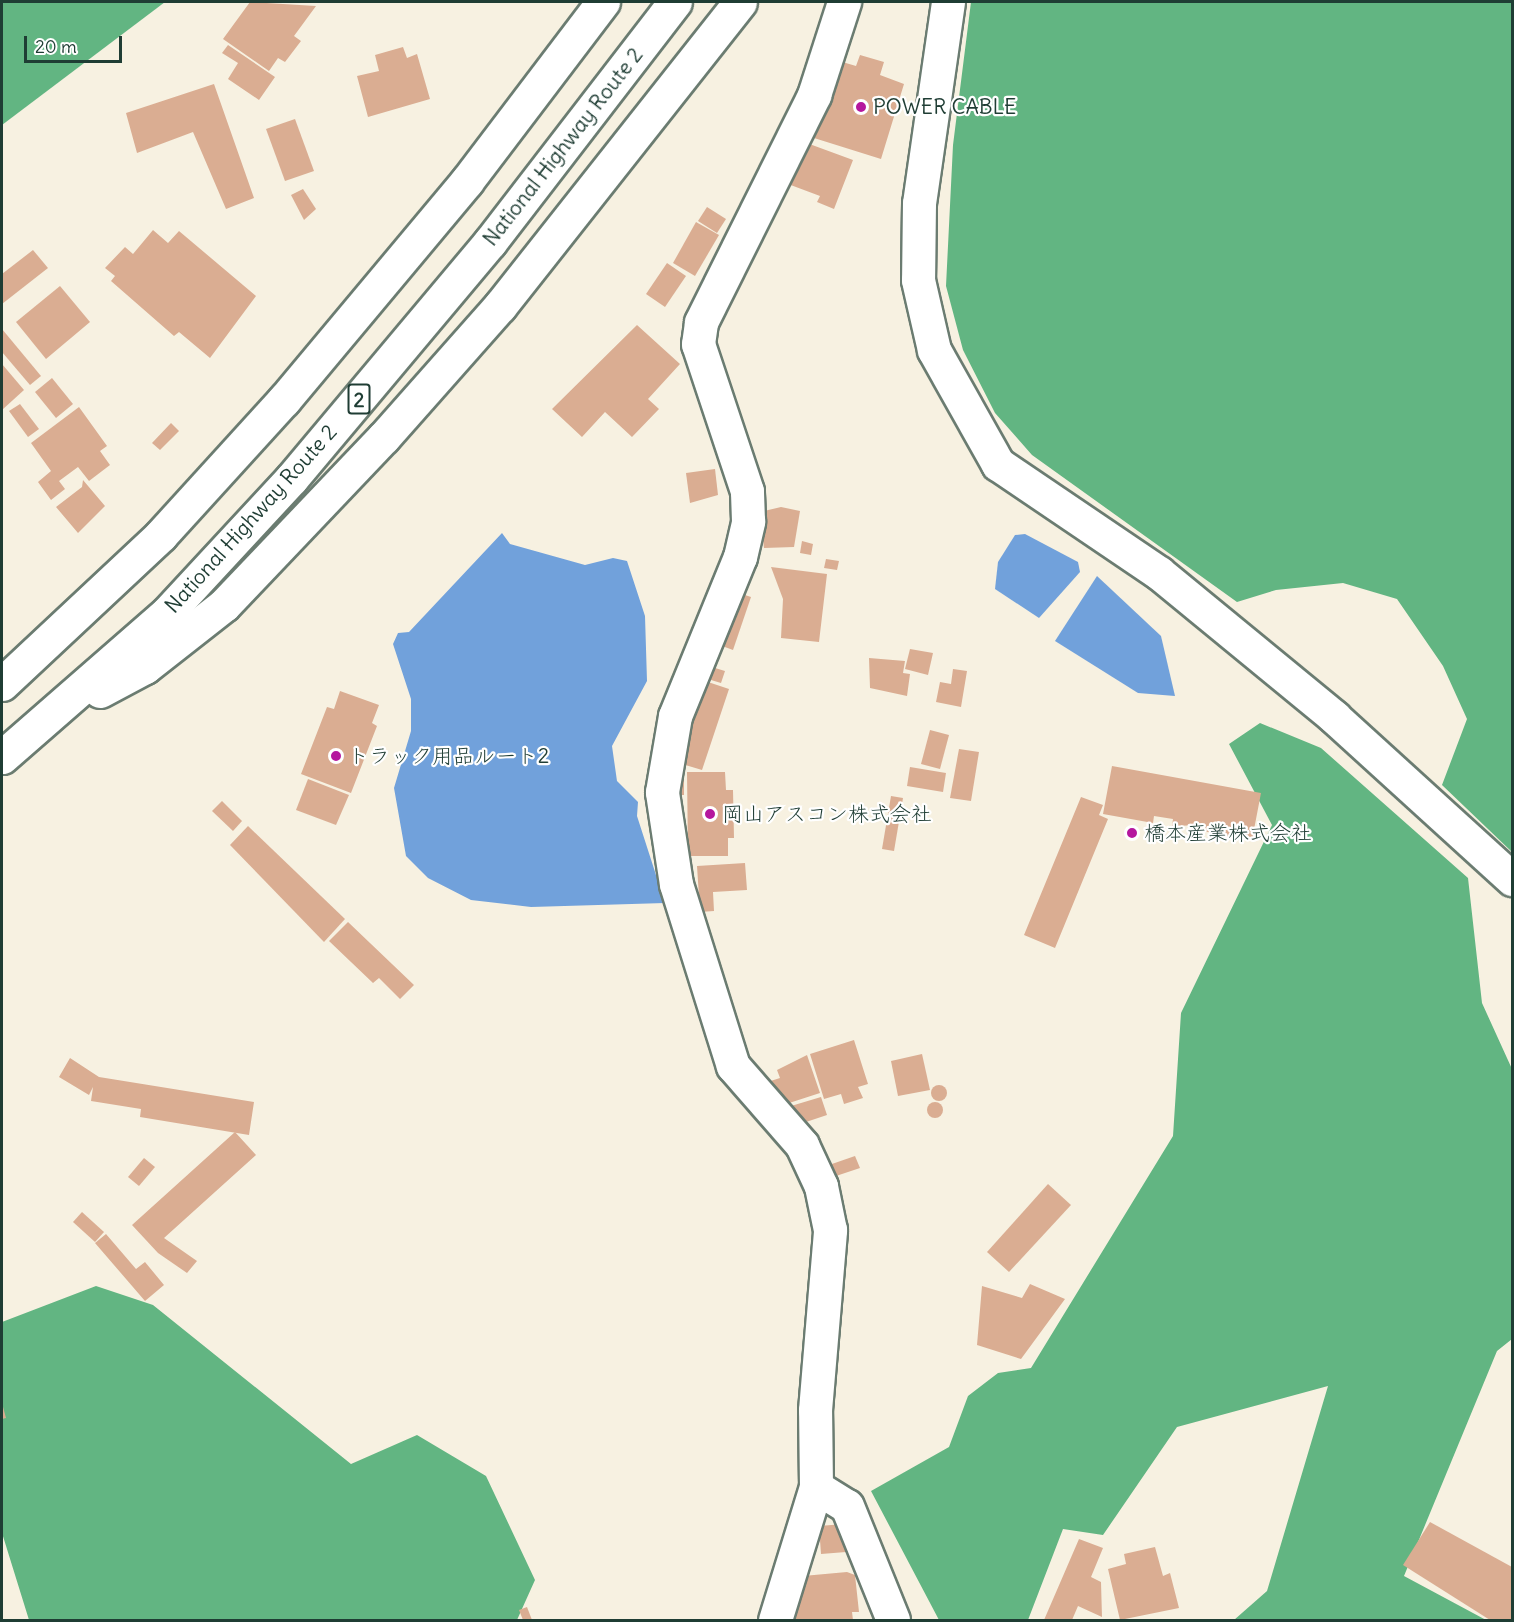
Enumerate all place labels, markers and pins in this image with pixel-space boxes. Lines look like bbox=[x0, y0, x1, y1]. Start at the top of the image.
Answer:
place label: POWER CABLE bbox=[873, 94, 1016, 120]
marker: POWER CABLE bbox=[854, 100, 868, 114]
place label: トラック用品ルート2 bbox=[348, 743, 549, 769]
marker: トラック用品ルート2 bbox=[329, 749, 343, 763]
place label: 岡山アスコン株式会社 bbox=[722, 801, 932, 827]
marker: 岡山アスコン株式会社 bbox=[703, 807, 717, 821]
place label: 橋本産業株式会社 bbox=[1144, 820, 1312, 846]
marker: 橋本産業株式会社 bbox=[1125, 826, 1139, 840]

